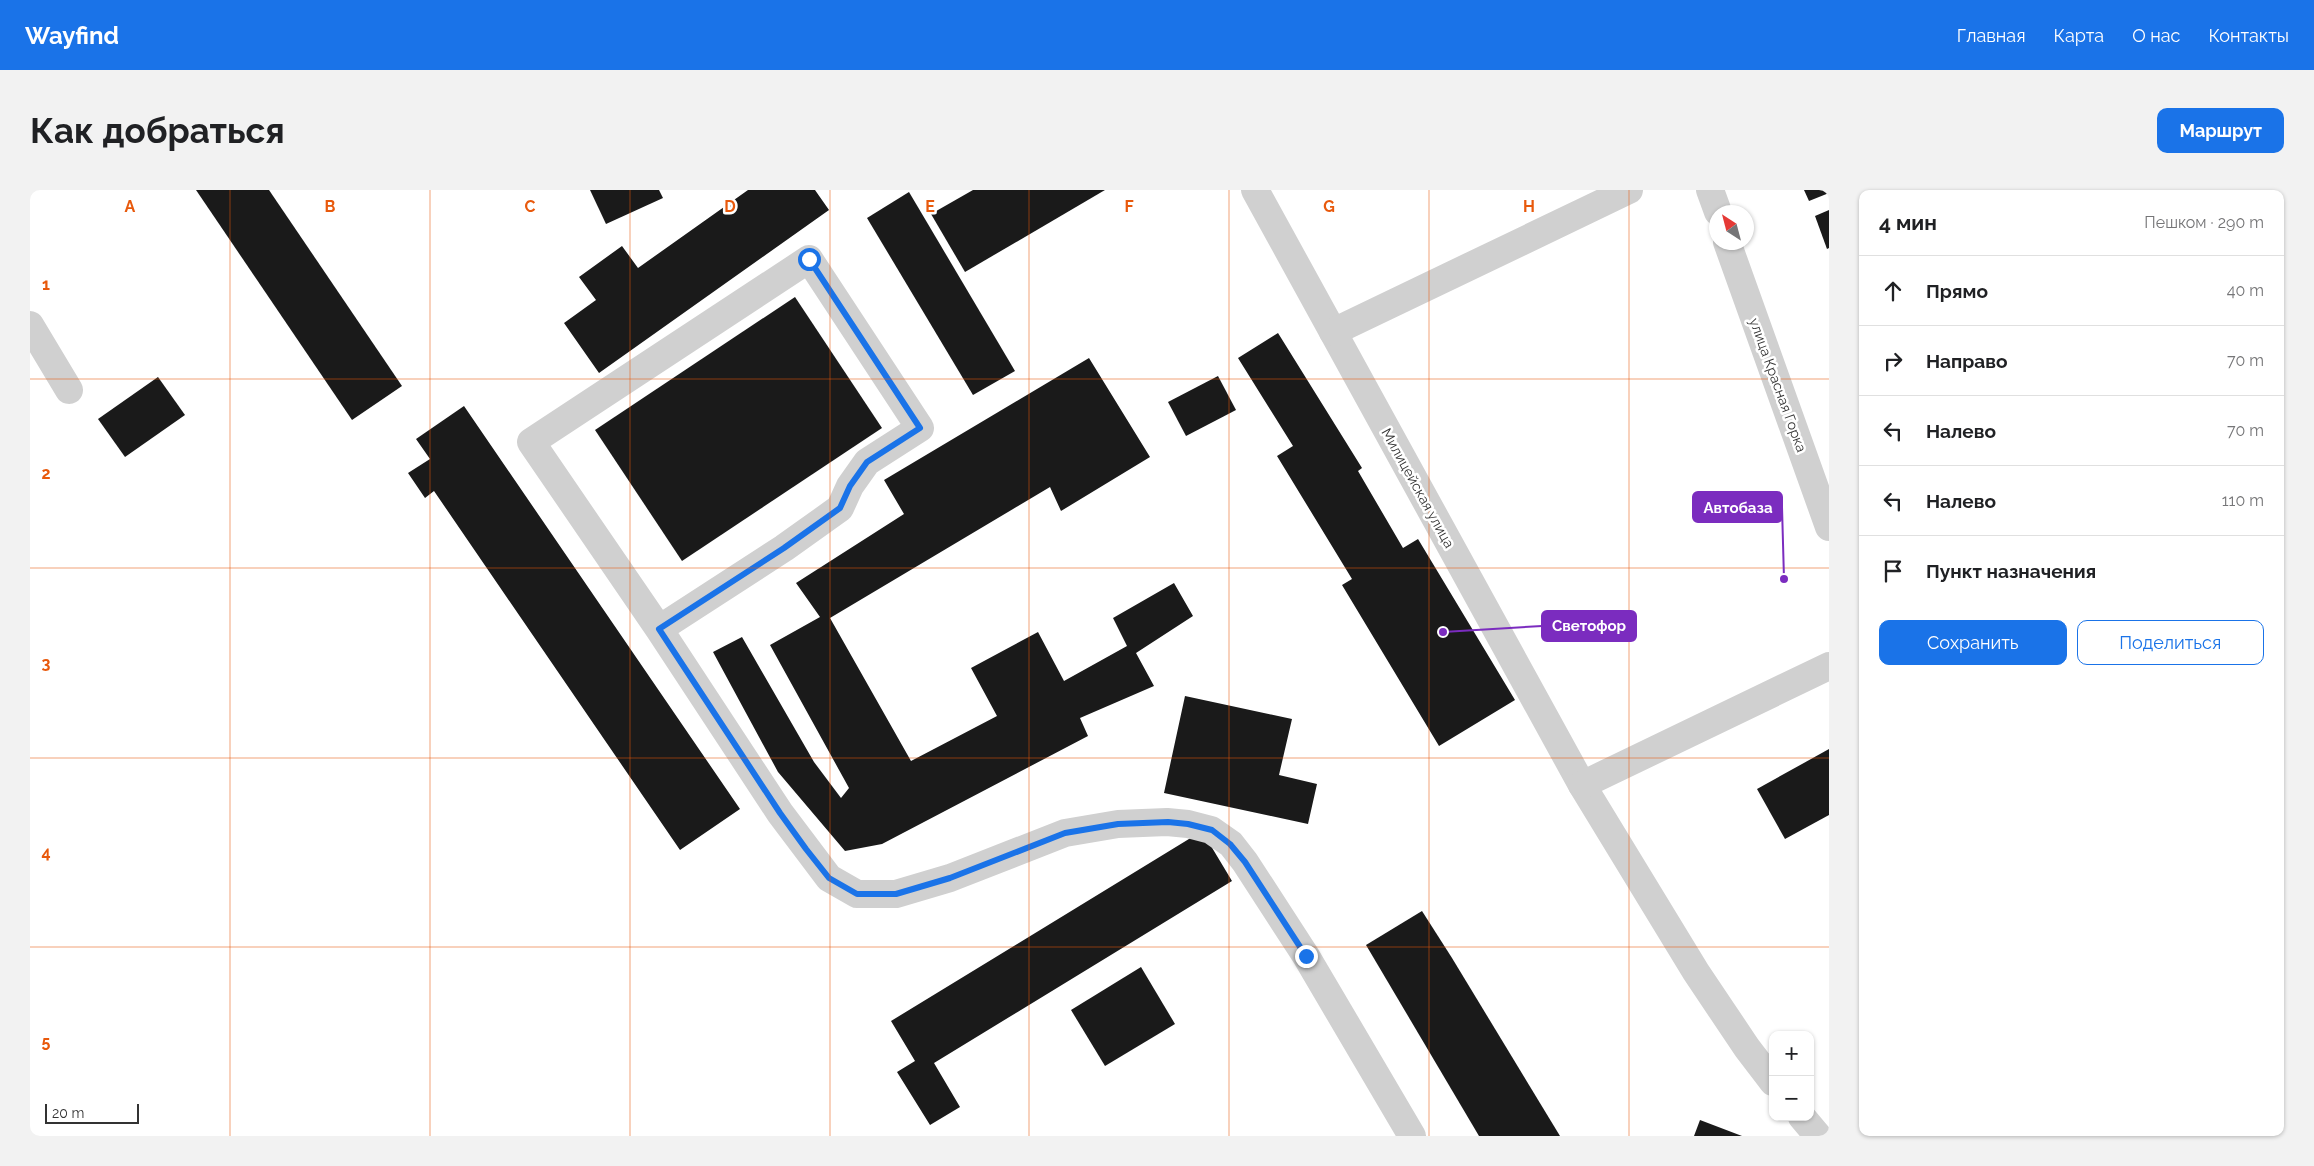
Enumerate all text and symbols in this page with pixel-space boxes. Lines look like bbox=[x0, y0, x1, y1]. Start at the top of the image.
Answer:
text: Wayfind bbox=[25, 21, 119, 50]
text: Главная bbox=[1957, 25, 2025, 46]
text: Карта bbox=[2053, 25, 2104, 46]
text: О нас bbox=[2132, 25, 2180, 46]
text: Контакты bbox=[2208, 25, 2289, 46]
button: Маршрут bbox=[2157, 108, 2284, 153]
text: Как добраться bbox=[30, 110, 285, 151]
text: A bbox=[125, 197, 136, 216]
text: B bbox=[325, 197, 336, 216]
text: C bbox=[525, 197, 536, 216]
text: D bbox=[724, 197, 736, 216]
text: E bbox=[925, 197, 935, 216]
text: F bbox=[1124, 197, 1134, 216]
text: G bbox=[1323, 197, 1335, 216]
text: H bbox=[1523, 197, 1535, 216]
north arrow bbox=[1709, 205, 1754, 250]
text: 4 мин bbox=[1879, 210, 1937, 235]
text: Пешком · 290 m bbox=[2144, 213, 2264, 232]
route start bbox=[798, 248, 821, 271]
text: 1 bbox=[42, 275, 50, 294]
icon: ahead bbox=[1879, 277, 1907, 305]
text: Прямо bbox=[1926, 280, 1988, 302]
text: 40 m bbox=[2227, 281, 2264, 300]
street label: улица Красная Горка bbox=[1746, 316, 1810, 454]
icon: right bbox=[1879, 347, 1907, 375]
text: Направо bbox=[1926, 350, 2007, 372]
text: 70 m bbox=[2227, 351, 2264, 370]
icon: left bbox=[1879, 417, 1907, 445]
text: Налево bbox=[1926, 420, 1996, 442]
text: 70 m bbox=[2227, 421, 2264, 440]
street label: Милицейская улица bbox=[1378, 425, 1458, 551]
text: 2 bbox=[41, 464, 51, 483]
icon: left bbox=[1879, 487, 1907, 515]
text: Налево bbox=[1926, 490, 1996, 512]
text: 110 m bbox=[2222, 491, 2264, 510]
callout: Автобаза bbox=[1693, 492, 1782, 522]
text: Автобаза bbox=[1703, 499, 1773, 517]
icon: arrive bbox=[1879, 557, 1907, 585]
text: Пункт назначения bbox=[1926, 560, 2096, 582]
callout: Светофор bbox=[1542, 611, 1636, 641]
text: Светофор bbox=[1552, 617, 1627, 635]
button: Сохранить bbox=[1879, 620, 2067, 665]
button: Поделиться bbox=[2077, 620, 2264, 665]
text: 3 bbox=[42, 654, 51, 673]
text: 4 bbox=[41, 843, 51, 862]
route end bbox=[1295, 945, 1318, 968]
map controls bbox=[1769, 1031, 1814, 1121]
button: + bbox=[1769, 1031, 1814, 1076]
text: 5 bbox=[42, 1032, 51, 1051]
button: − bbox=[1769, 1076, 1814, 1121]
scale bar bbox=[45, 1101, 139, 1124]
text: 20 m bbox=[52, 1105, 84, 1121]

